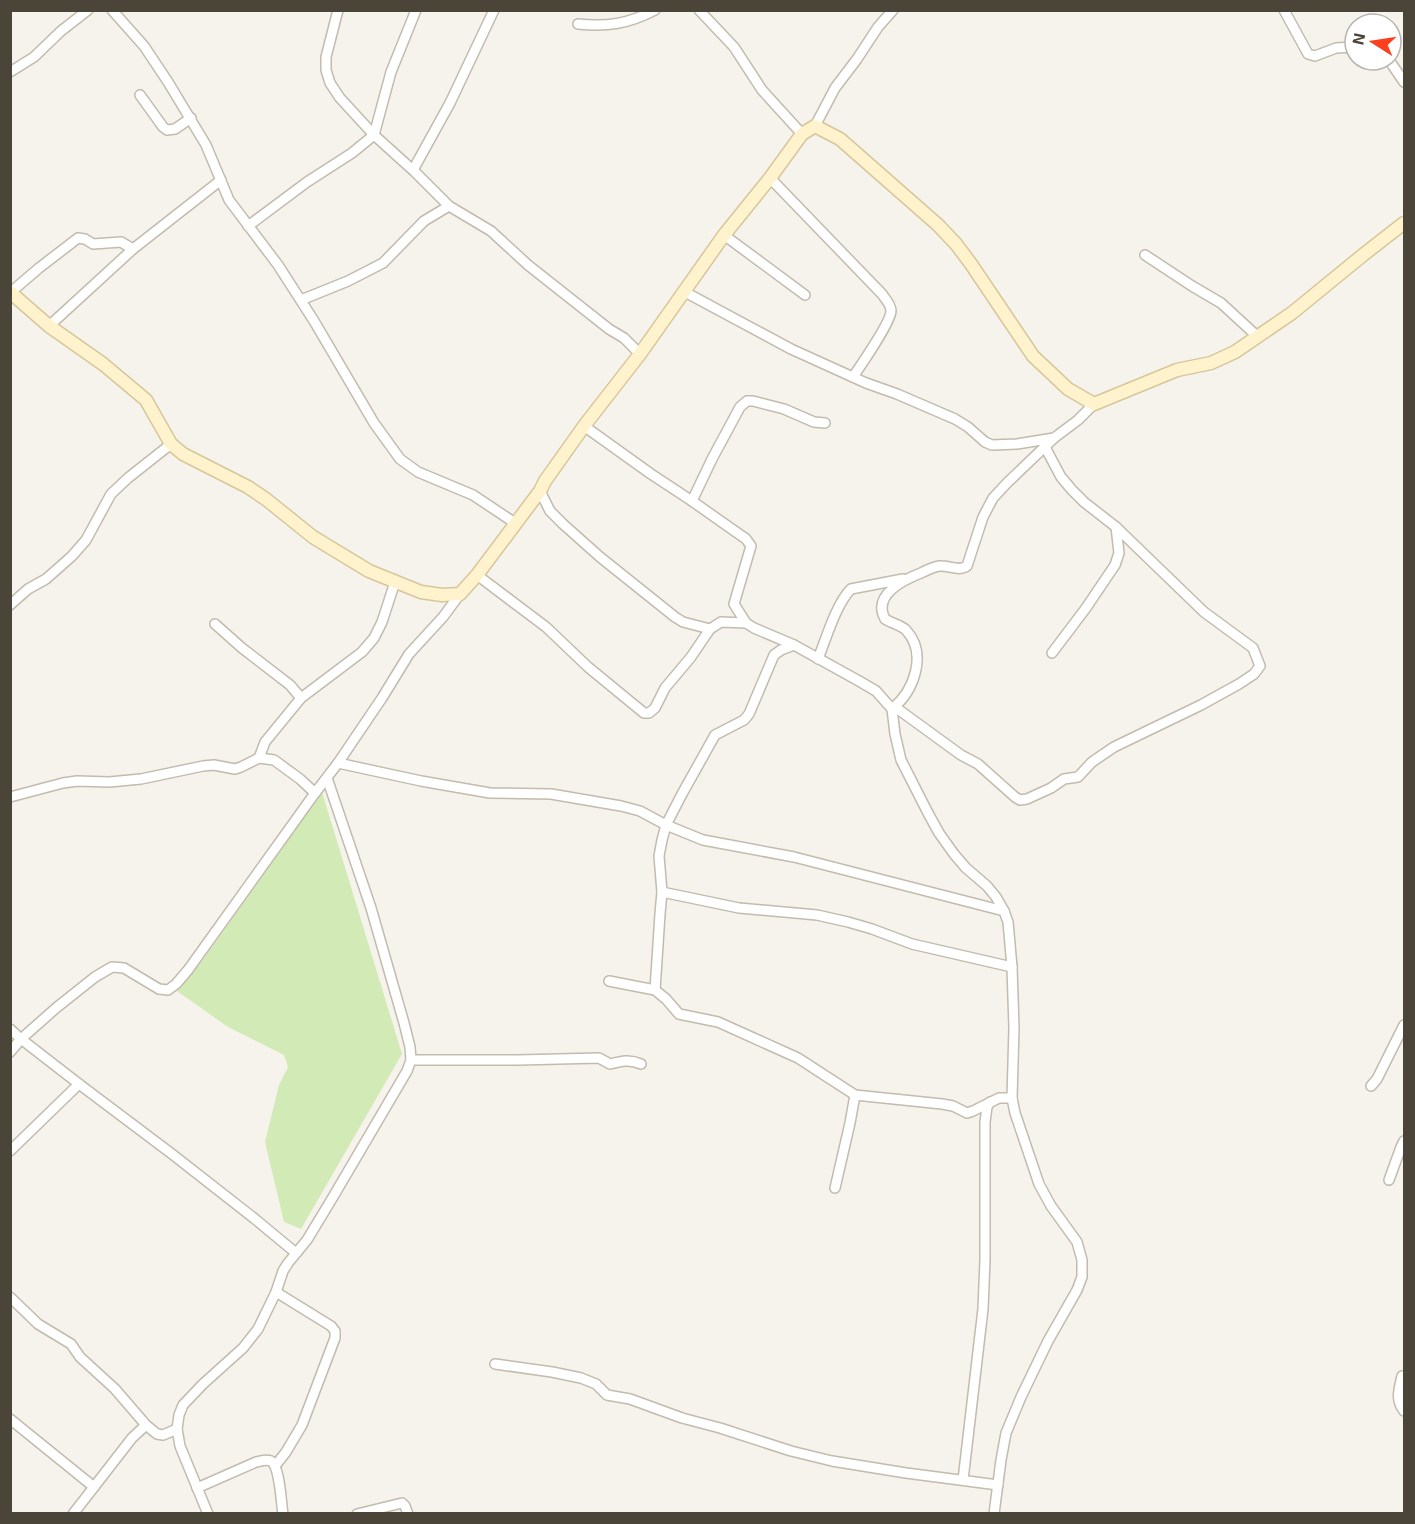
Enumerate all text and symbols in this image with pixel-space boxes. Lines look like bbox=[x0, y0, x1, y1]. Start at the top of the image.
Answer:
north arrow bbox=[1343, 12, 1403, 72]
text: N bbox=[1347, 31, 1368, 46]

